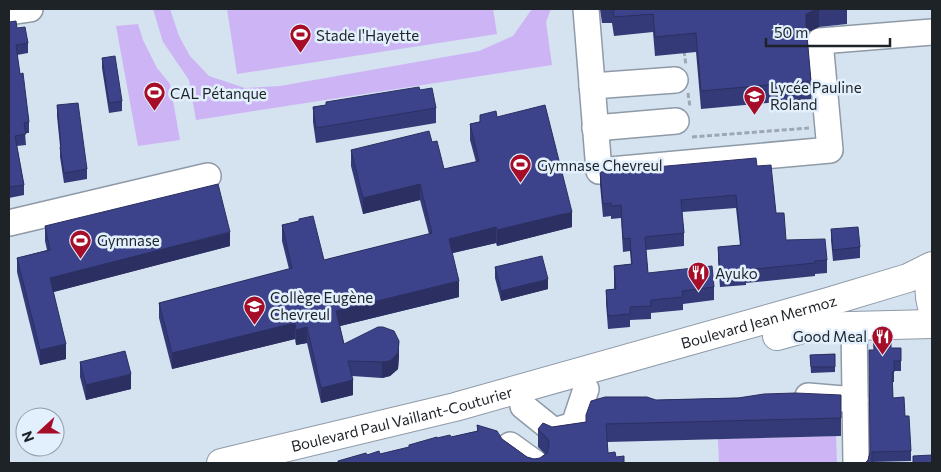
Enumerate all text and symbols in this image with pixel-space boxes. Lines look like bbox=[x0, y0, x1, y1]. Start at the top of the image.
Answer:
scale bar bbox=[766, 15, 890, 47]
sports icon: Stade l'Hayette bbox=[288, 23, 312, 54]
text: 50 m bbox=[774, 23, 808, 41]
place label: Stade l'Hayette bbox=[316, 26, 419, 44]
place label: Lycée Pauline Roland bbox=[770, 78, 862, 113]
sports icon: CAL Pétanque bbox=[142, 81, 166, 112]
place label: CAL Pétanque bbox=[170, 84, 267, 102]
school or university icon: Lycée Pauline Roland bbox=[742, 84, 766, 115]
sports icon: Gymnase Chevreul bbox=[509, 153, 533, 184]
place label: Gymnase Chevreul bbox=[537, 156, 663, 174]
sports icon: Gymnase bbox=[69, 228, 93, 259]
place label: Gymnase bbox=[97, 231, 160, 249]
restaurant icon: Ayuko bbox=[687, 261, 711, 292]
place label: Ayuko bbox=[715, 264, 758, 282]
place label: Collège Eugène Chevreul bbox=[270, 288, 373, 323]
street label: Boulevard Jean Mermoz bbox=[679, 291, 838, 352]
school or university icon: Collège Eugène Chevreul bbox=[242, 294, 266, 325]
restaurant icon: Good Meal bbox=[871, 324, 895, 355]
place label: Good Meal bbox=[793, 327, 867, 345]
street label: Boulevard Paul Vaillant-Couturier bbox=[289, 382, 514, 455]
north arrow bbox=[15, 407, 65, 457]
text: N bbox=[18, 429, 37, 445]

